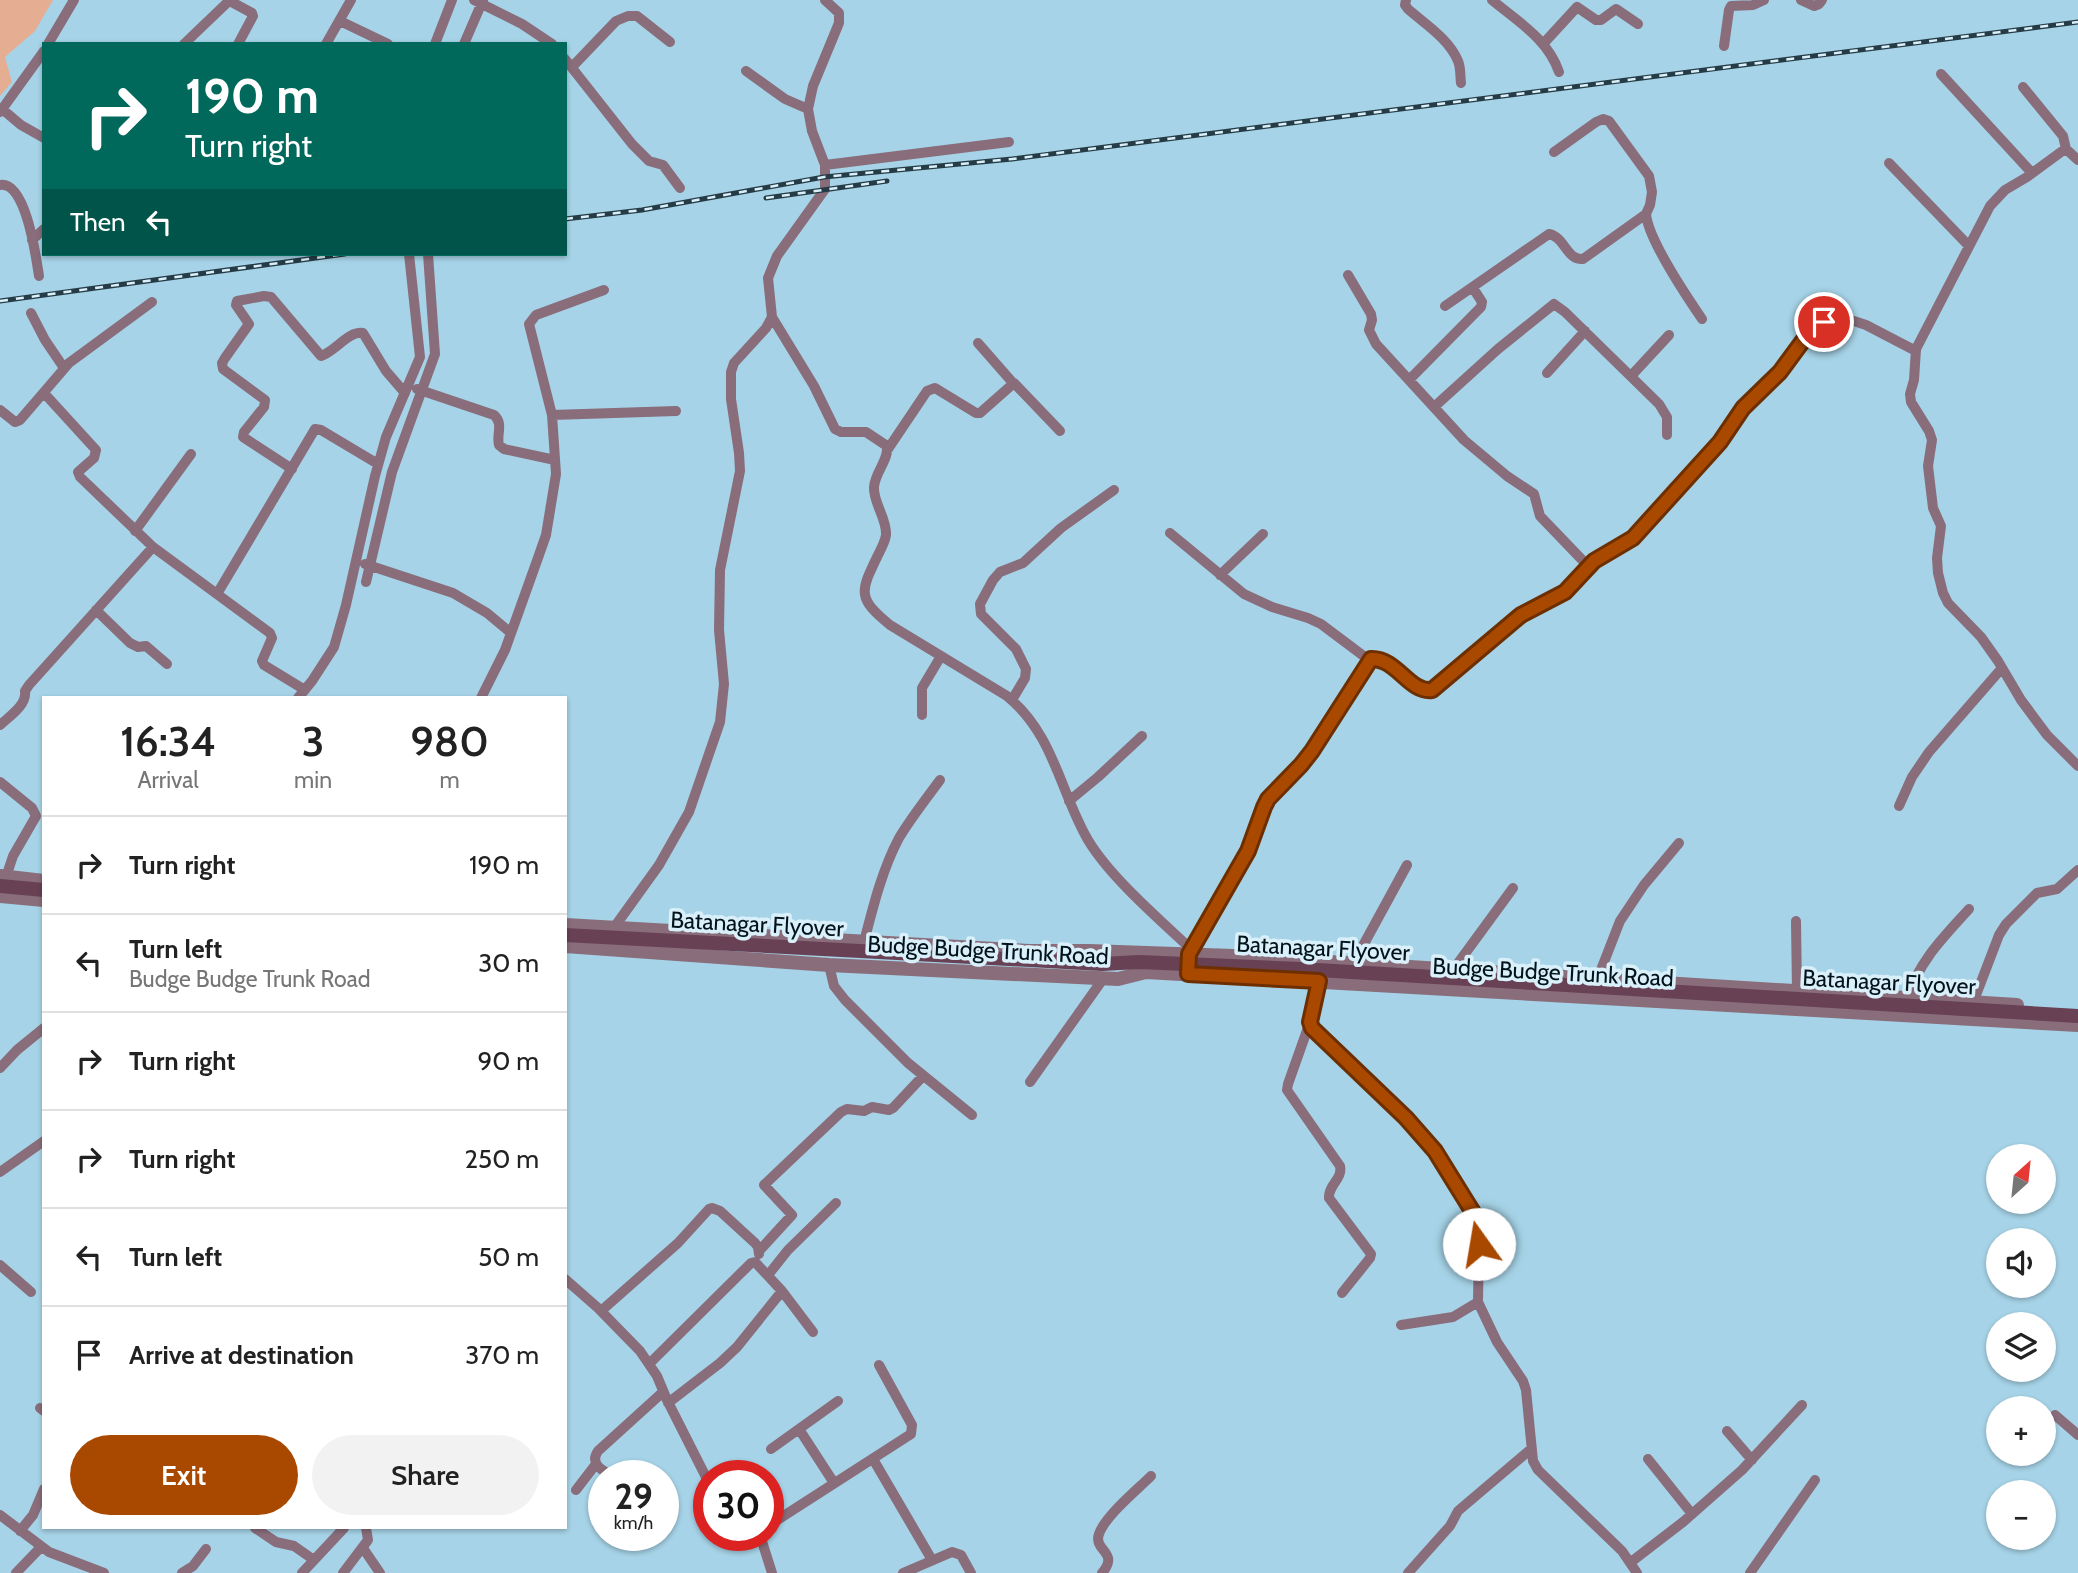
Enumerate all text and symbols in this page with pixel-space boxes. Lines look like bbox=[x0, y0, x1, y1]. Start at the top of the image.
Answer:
text: 190 m bbox=[185, 66, 319, 125]
icon: right bbox=[70, 70, 161, 161]
text: Turn right bbox=[185, 126, 312, 165]
icon: left bbox=[140, 203, 178, 241]
text: Then bbox=[70, 206, 126, 238]
pin bbox=[1794, 292, 1854, 352]
icon: arrive bbox=[1805, 303, 1843, 341]
text: 16:34 bbox=[120, 715, 216, 767]
text: 3 bbox=[302, 715, 324, 767]
text: 980 bbox=[410, 715, 489, 767]
text: Arrival bbox=[137, 766, 199, 794]
text: min bbox=[294, 766, 332, 794]
text: m bbox=[439, 766, 460, 794]
icon: right bbox=[70, 846, 108, 884]
text: Turn right bbox=[129, 849, 235, 881]
text: 190 m bbox=[469, 849, 539, 881]
street label: Batanagar Flyover bbox=[670, 905, 845, 943]
street label: Batanagar Flyover bbox=[1236, 929, 1411, 967]
street label: Budge Budge Trunk Road bbox=[867, 930, 1109, 970]
text: Turn left bbox=[129, 933, 222, 965]
icon: left bbox=[70, 944, 108, 982]
text: 30 m bbox=[478, 947, 539, 979]
street label: Budge Budge Trunk Road bbox=[1432, 952, 1674, 992]
street label: Batanagar Flyover bbox=[1802, 963, 1977, 1001]
text: Budge Budge Trunk Road bbox=[129, 965, 370, 993]
icon: right bbox=[70, 1042, 108, 1080]
text: Turn right bbox=[129, 1045, 235, 1077]
text: 90 m bbox=[477, 1045, 539, 1077]
icon: right bbox=[70, 1140, 108, 1178]
text: Turn right bbox=[129, 1143, 235, 1175]
text: 250 m bbox=[465, 1143, 539, 1175]
north arrow bbox=[1986, 1144, 2056, 1214]
map controls bbox=[1986, 1144, 2056, 1550]
position arrow bbox=[1442, 1207, 1516, 1281]
button: sound bbox=[1986, 1228, 2056, 1298]
icon: left bbox=[70, 1238, 108, 1276]
text: Turn left bbox=[129, 1241, 222, 1273]
text: 50 m bbox=[478, 1241, 539, 1273]
button: layers bbox=[1986, 1312, 2056, 1382]
icon: arrive bbox=[70, 1336, 108, 1374]
text: Arrive at destination bbox=[129, 1339, 354, 1371]
text: 370 m bbox=[465, 1339, 539, 1371]
button: + bbox=[1986, 1396, 2056, 1466]
button: Exit bbox=[70, 1435, 298, 1515]
button: Share bbox=[312, 1435, 539, 1515]
speed limit sign: 30 bbox=[693, 1460, 784, 1551]
text: 29 bbox=[614, 1475, 653, 1518]
button: − bbox=[1986, 1480, 2056, 1550]
text: km/h bbox=[614, 1512, 653, 1534]

